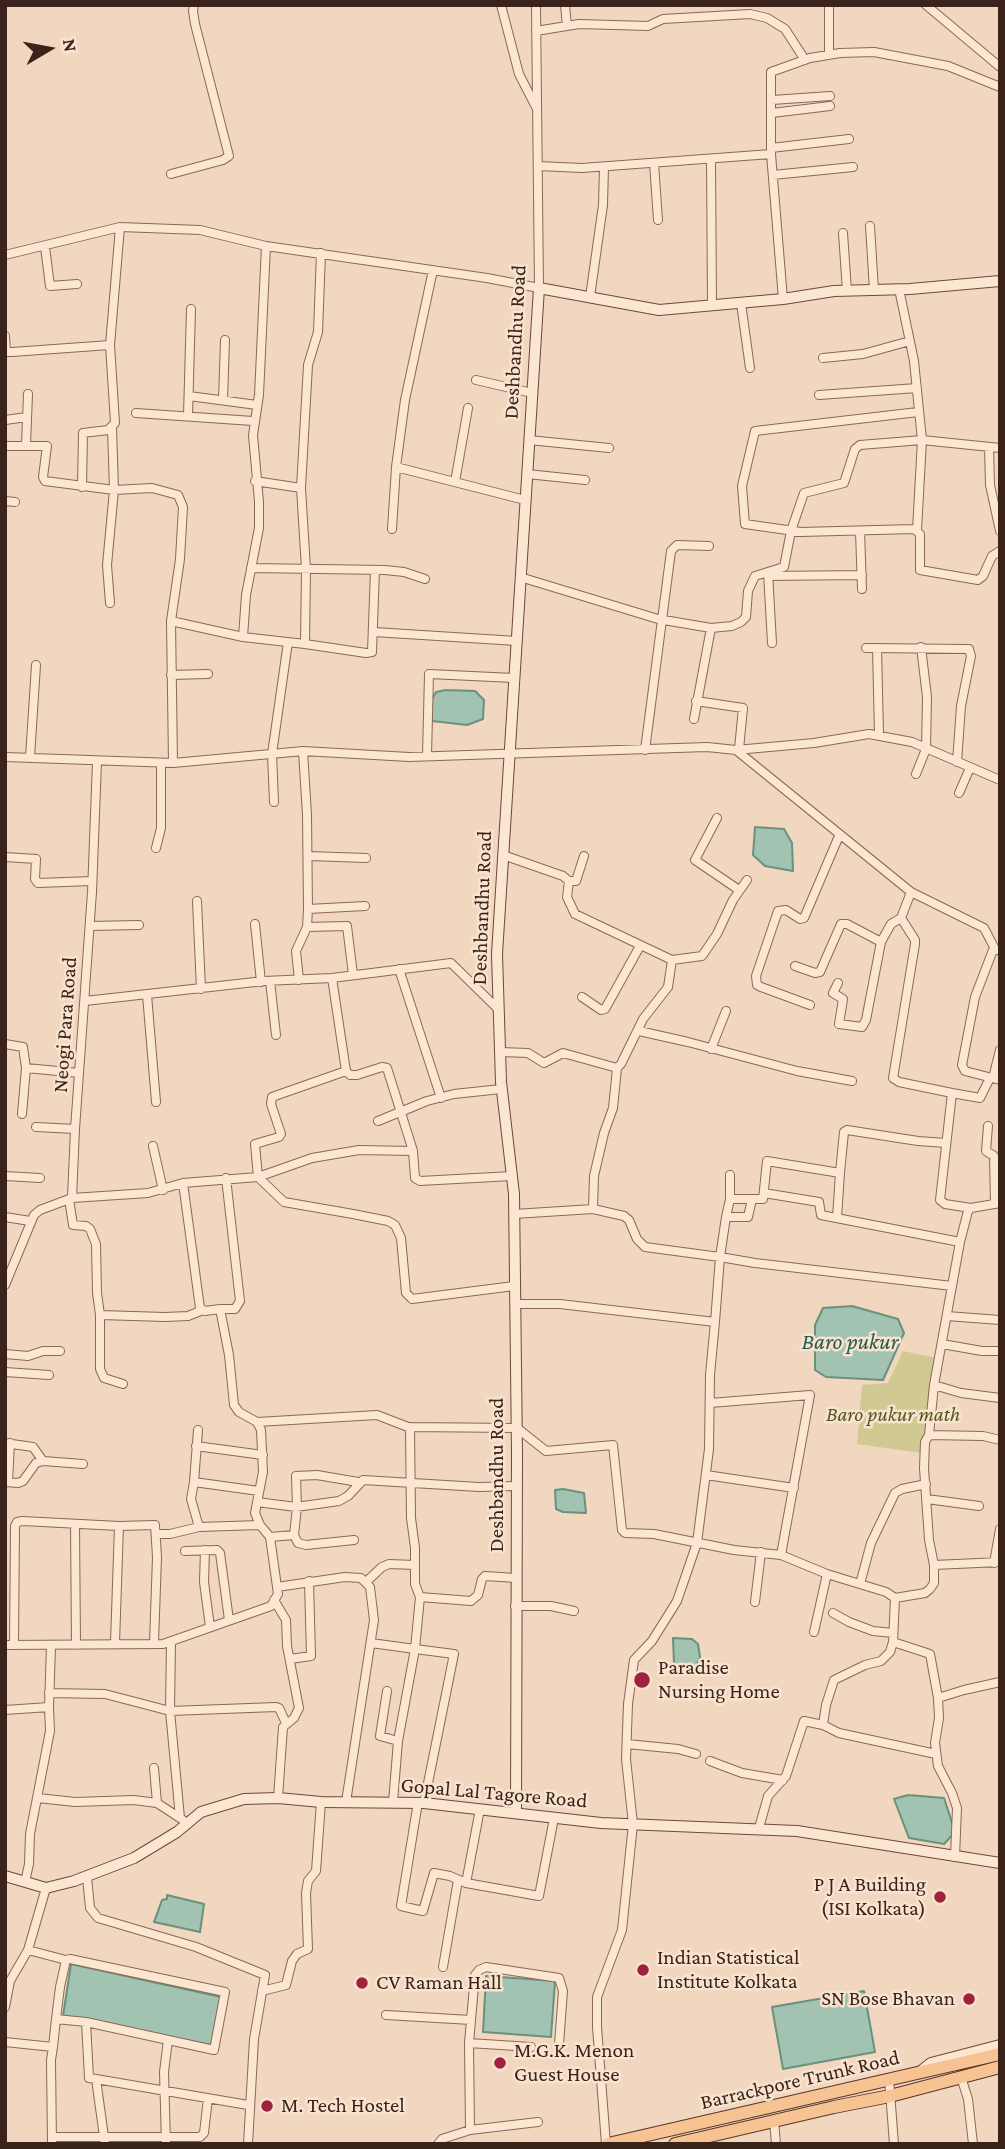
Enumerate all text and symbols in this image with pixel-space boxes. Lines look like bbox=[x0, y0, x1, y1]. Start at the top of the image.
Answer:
north arrow bbox=[14, 14, 84, 84]
text: N bbox=[59, 37, 82, 53]
street label: Deshbandhu Road bbox=[498, 264, 532, 420]
street label: Deshbandhu Road bbox=[467, 830, 497, 986]
street label: Neogi Para Road bbox=[48, 956, 82, 1094]
water label: Baro pukur bbox=[801, 1328, 899, 1356]
street label: Deshbandhu Road bbox=[484, 1398, 510, 1552]
park label: Baro pukur math bbox=[826, 1402, 960, 1428]
place label: Paradise Nursing Home bbox=[658, 1655, 780, 1705]
marker: Paradise Nursing Home bbox=[632, 1670, 652, 1690]
street label: Gopal Lal Tagore Road bbox=[400, 1772, 588, 1814]
place label: P J A Building (ISI Kolkata) bbox=[814, 1872, 926, 1922]
marker: P J A Building (ISI Kolkata) bbox=[932, 1889, 948, 1905]
place label: Indian Statistical Institute Kolkata bbox=[657, 1945, 800, 1995]
marker: Indian Statistical Institute Kolkata bbox=[635, 1962, 651, 1978]
place label: CV Raman Hall bbox=[376, 1970, 502, 1996]
marker: CV Raman Hall bbox=[354, 1975, 370, 1991]
place label: SN Bose Bhavan bbox=[821, 1986, 955, 2012]
marker: SN Bose Bhavan bbox=[961, 1991, 977, 2007]
place label: M.G.K. Menon Guest House bbox=[514, 2038, 634, 2088]
street label: Barrackpore Trunk Road bbox=[698, 2045, 902, 2115]
marker: M.G.K. Menon Guest House bbox=[492, 2055, 508, 2071]
place label: M. Tech Hostel bbox=[281, 2093, 405, 2119]
marker: M. Tech Hostel bbox=[259, 2098, 275, 2114]

